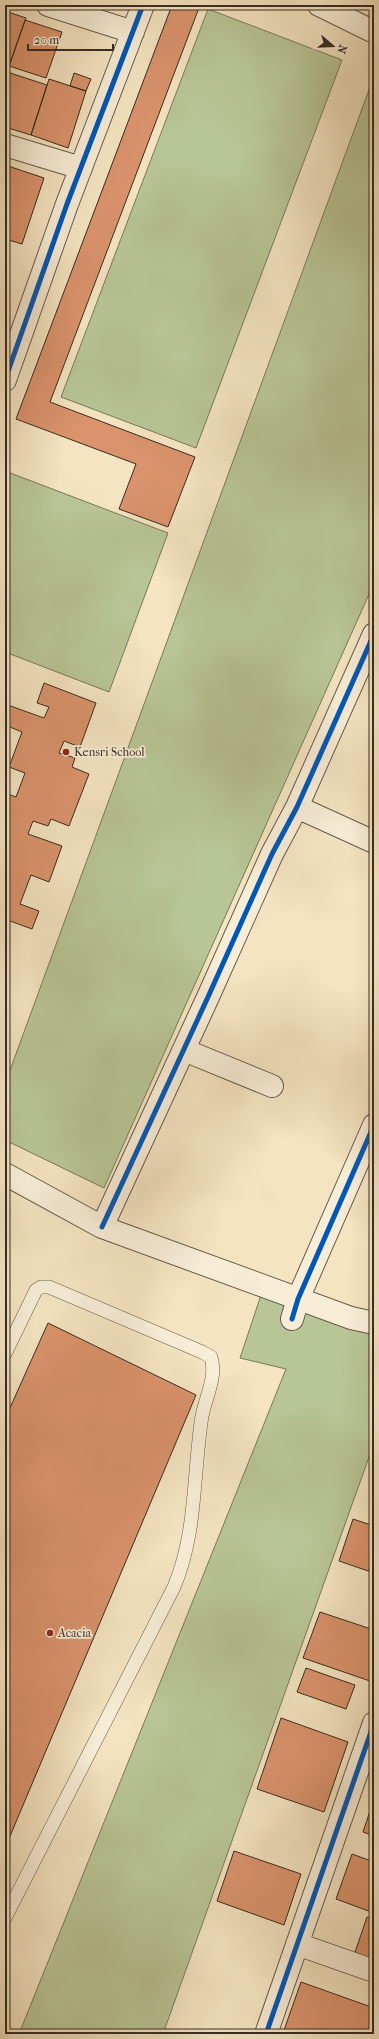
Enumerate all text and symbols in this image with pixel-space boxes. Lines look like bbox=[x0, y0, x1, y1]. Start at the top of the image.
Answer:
scale bar bbox=[28, 26, 113, 52]
north arrow bbox=[313, 26, 353, 66]
text: 20 m bbox=[34, 33, 59, 47]
text: N bbox=[334, 43, 349, 56]
place label: Kensri School bbox=[74, 745, 145, 759]
marker: Kensri School bbox=[61, 747, 71, 757]
place label: Acacia bbox=[57, 1626, 91, 1640]
marker: Acacia bbox=[45, 1628, 55, 1638]

